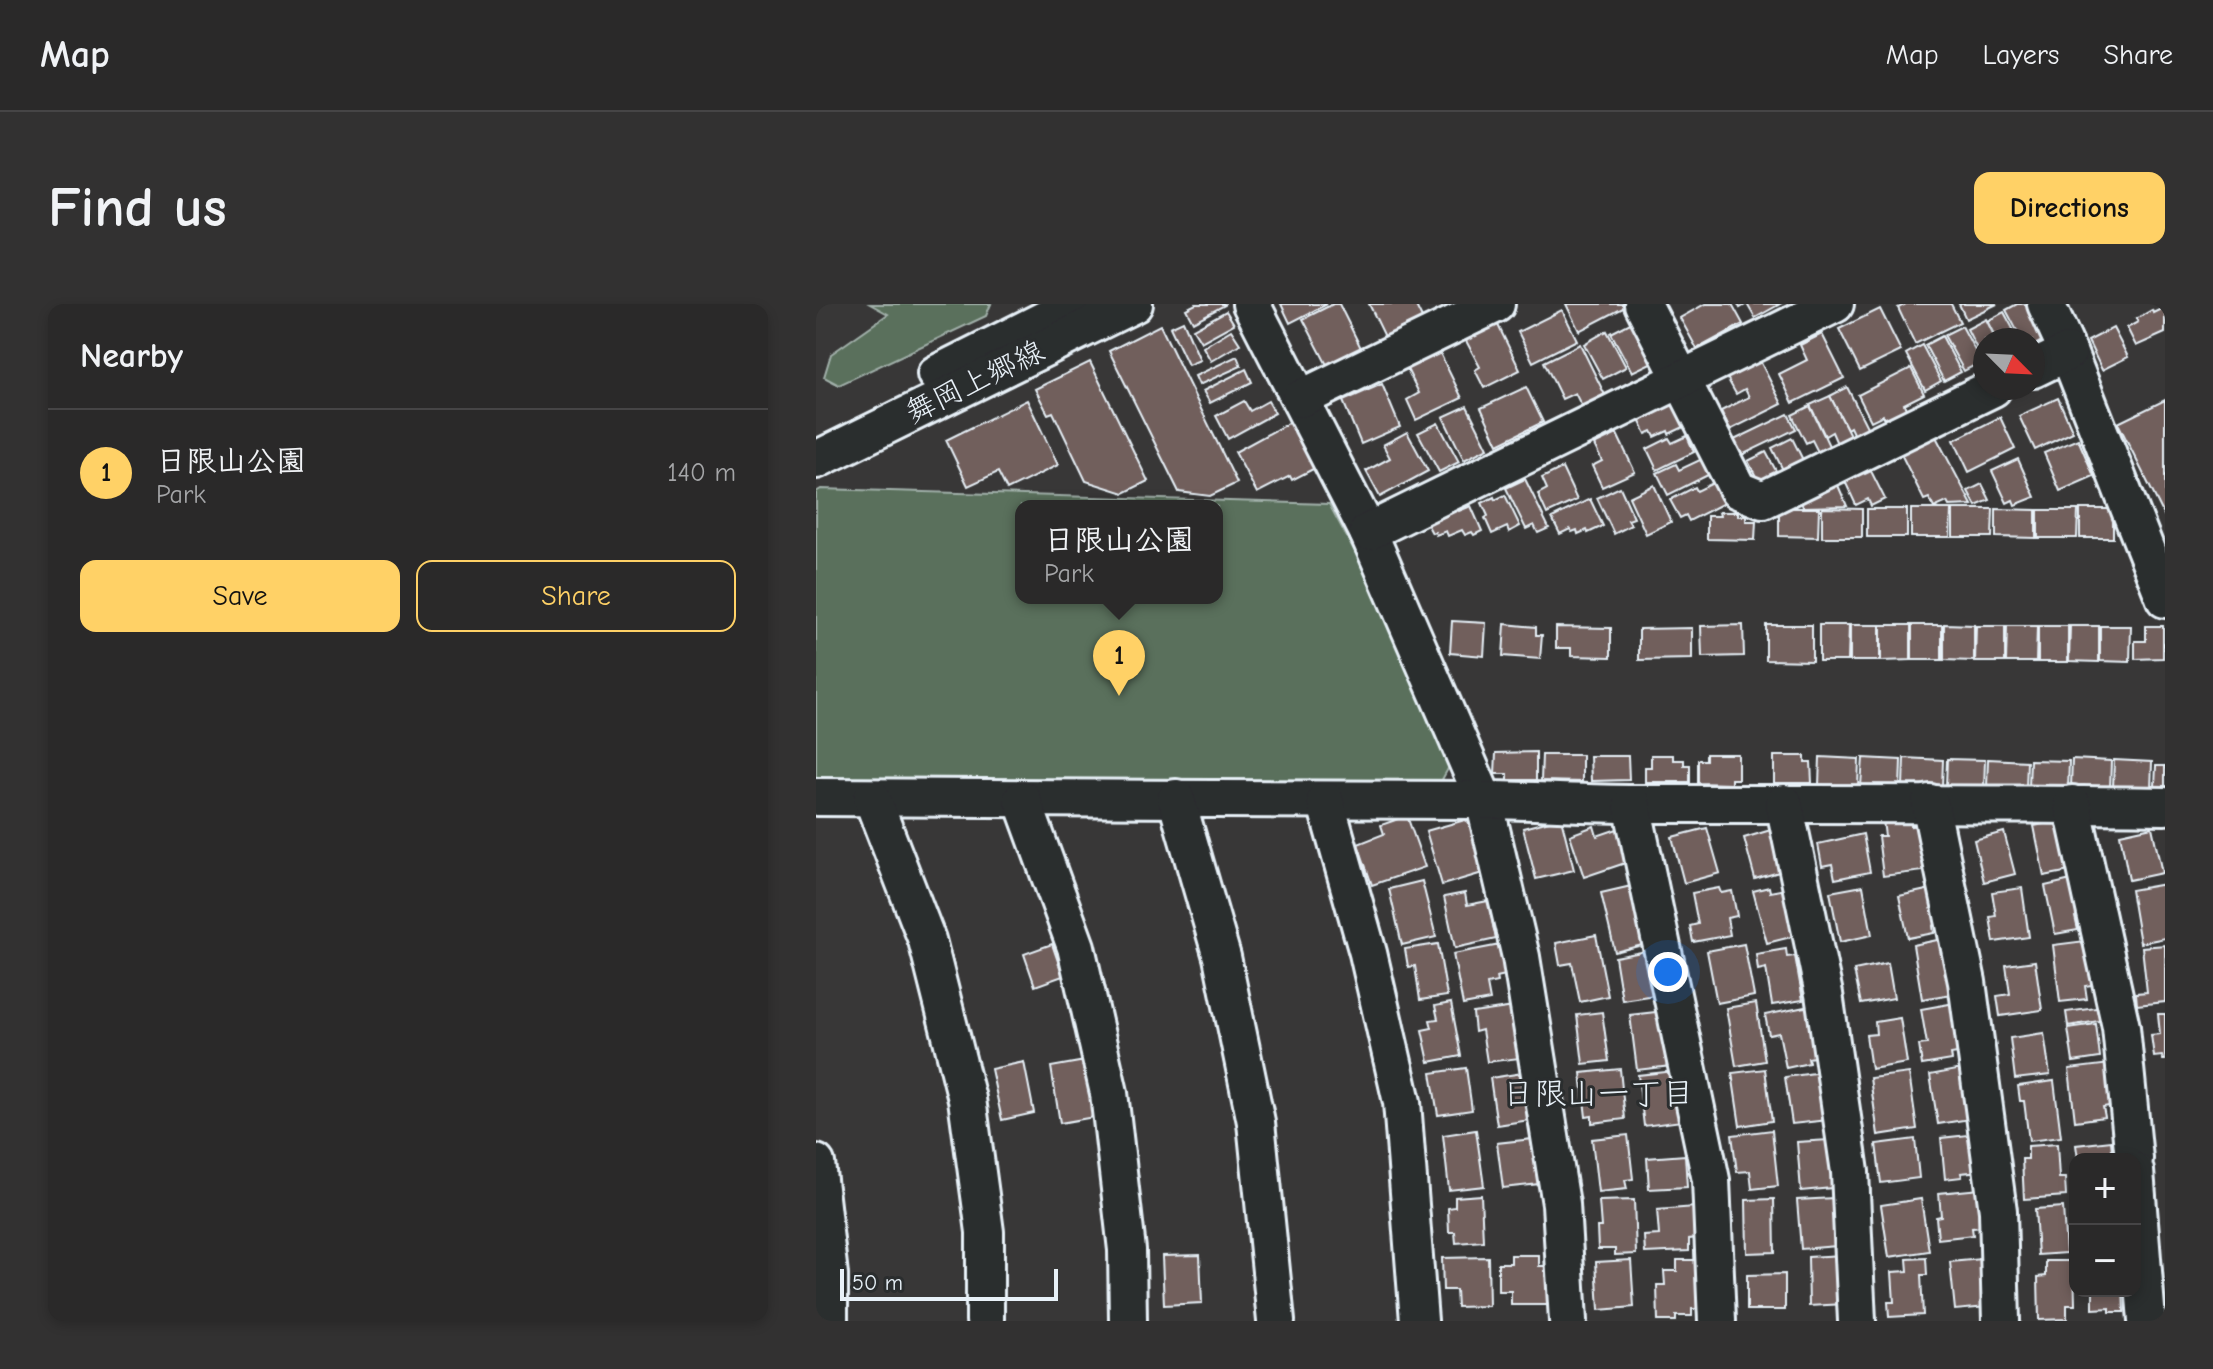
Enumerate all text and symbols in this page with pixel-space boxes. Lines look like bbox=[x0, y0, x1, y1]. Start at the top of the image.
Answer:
text: Map bbox=[40, 33, 110, 77]
text: Map bbox=[1886, 39, 1939, 71]
text: Layers bbox=[1983, 39, 2059, 71]
text: Share bbox=[2103, 39, 2173, 71]
button: Directions bbox=[1974, 172, 2165, 244]
text: Find us bbox=[48, 176, 227, 240]
north arrow bbox=[1973, 328, 2045, 400]
street label: 舞岡上郷線 bbox=[900, 333, 1050, 431]
text: Nearby bbox=[80, 336, 183, 376]
text: 日限山公園 bbox=[156, 444, 306, 479]
text: 1 bbox=[101, 458, 111, 488]
text: 140 m bbox=[667, 458, 736, 488]
text: Park bbox=[156, 480, 206, 510]
popup bbox=[1015, 500, 1223, 604]
text: 日限山公園 bbox=[1044, 523, 1194, 558]
text: Park bbox=[1044, 559, 1094, 589]
button: Save bbox=[80, 560, 400, 632]
button: Share bbox=[416, 560, 736, 632]
pin: 1 bbox=[1093, 630, 1145, 696]
your location bbox=[1648, 952, 1688, 992]
district label: 日限山一丁目 bbox=[1502, 1075, 1694, 1112]
map controls bbox=[2069, 1153, 2141, 1297]
button: + bbox=[2069, 1153, 2141, 1225]
button: − bbox=[2069, 1225, 2141, 1297]
scale bar bbox=[840, 1265, 1058, 1301]
text: 50 m bbox=[852, 1270, 903, 1296]

